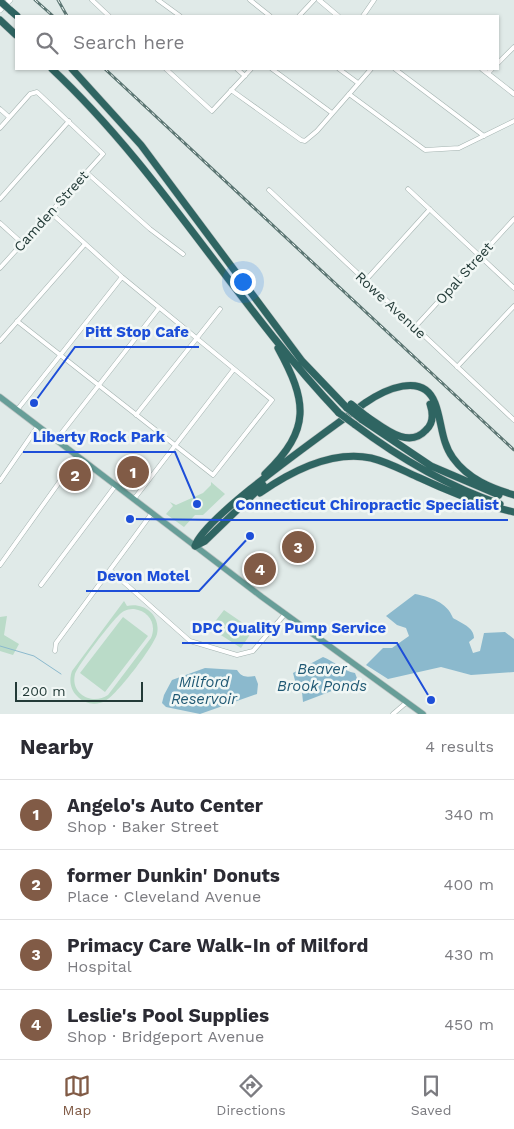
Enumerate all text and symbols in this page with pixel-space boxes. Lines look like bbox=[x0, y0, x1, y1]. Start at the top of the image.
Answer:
search box bbox=[15, 15, 499, 70]
icon: search bbox=[33, 29, 61, 57]
text: Search here bbox=[73, 31, 184, 54]
street label: Camden Street bbox=[10, 167, 92, 255]
street label: Opal Street bbox=[432, 239, 496, 307]
street label: Rowe Avenue bbox=[352, 268, 430, 342]
your location bbox=[230, 269, 256, 295]
callout: Pitt Stop Cafe bbox=[75, 317, 199, 347]
text: Pitt Stop Cafe bbox=[85, 323, 189, 341]
callout: Liberty Rock Park bbox=[23, 422, 175, 452]
text: Liberty Rock Park bbox=[33, 428, 166, 446]
pin: 1 bbox=[117, 453, 149, 491]
pin: 2 bbox=[59, 456, 91, 494]
callout: Connecticut Chiropractic Specialist bbox=[225, 490, 508, 520]
text: Connecticut Chiropractic Specialist bbox=[235, 496, 499, 514]
pin: 3 bbox=[282, 528, 314, 566]
pin: 4 bbox=[244, 550, 276, 588]
callout: Devon Motel bbox=[86, 561, 199, 591]
text: Devon Motel bbox=[97, 567, 189, 585]
callout: DPC Quality Pump Service bbox=[182, 613, 397, 643]
text: DPC Quality Pump Service bbox=[192, 619, 387, 637]
water label: Beaver Brook Ponds bbox=[277, 660, 367, 695]
water label: Milford Reservoir bbox=[171, 673, 238, 708]
scale bar bbox=[15, 679, 142, 702]
text: 200 m bbox=[22, 683, 66, 699]
text: Nearby bbox=[20, 734, 93, 759]
text: 4 results bbox=[425, 737, 494, 756]
text: Angelo's Auto Center bbox=[67, 794, 263, 817]
text: 1 bbox=[33, 805, 39, 824]
text: 340 m bbox=[444, 805, 494, 824]
text: Shop · Baker Street bbox=[67, 817, 219, 836]
text: former Dunkin' Donuts bbox=[67, 864, 280, 887]
text: 2 bbox=[31, 875, 41, 894]
text: 400 m bbox=[444, 875, 494, 894]
text: Place · Cleveland Avenue bbox=[67, 887, 261, 906]
text: Primacy Care Walk-In of Milford bbox=[67, 934, 368, 957]
text: 3 bbox=[31, 945, 41, 964]
text: 430 m bbox=[444, 945, 494, 964]
text: Hospital bbox=[67, 957, 132, 976]
text: Leslie's Pool Supplies bbox=[67, 1004, 269, 1027]
text: 4 bbox=[31, 1015, 41, 1034]
text: 450 m bbox=[444, 1015, 494, 1034]
text: Shop · Bridgeport Avenue bbox=[67, 1027, 264, 1046]
tab: Map bbox=[63, 1072, 91, 1118]
tab: Directions bbox=[216, 1072, 286, 1118]
tab: Saved bbox=[411, 1072, 451, 1118]

